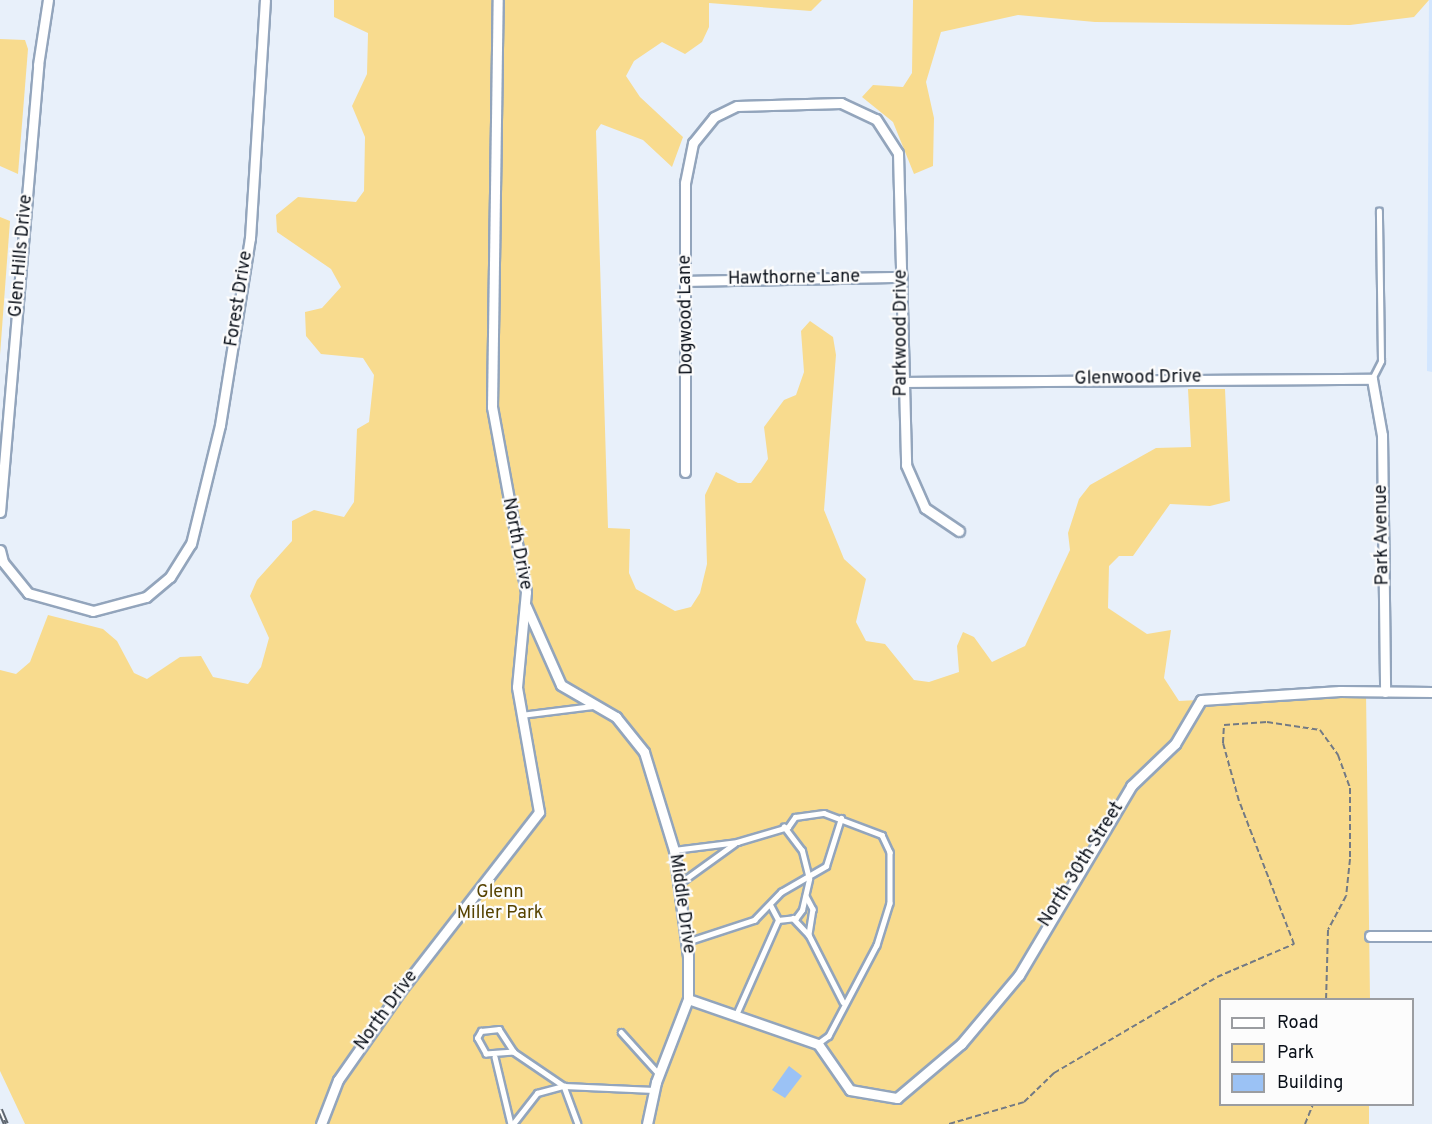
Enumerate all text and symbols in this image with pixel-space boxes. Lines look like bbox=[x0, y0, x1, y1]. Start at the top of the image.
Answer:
street label: Glen Hills Drive bbox=[6, 194, 38, 318]
street label: Forest Drive bbox=[222, 250, 258, 348]
street label: Dogwood Lane bbox=[675, 255, 699, 375]
street label: Hawthorne Lane bbox=[728, 267, 860, 291]
street label: Parkwood Drive bbox=[891, 269, 913, 397]
street label: Glenwood Drive bbox=[1074, 367, 1202, 391]
street label: Park Avenue bbox=[1371, 484, 1395, 586]
street label: North Drive bbox=[496, 496, 536, 592]
street label: North 30th Street bbox=[1035, 798, 1129, 932]
street label: Middle Drive bbox=[663, 853, 699, 955]
park label: Glenn Miller Park bbox=[457, 883, 543, 926]
street label: North Drive bbox=[351, 967, 423, 1055]
legend bbox=[1219, 998, 1414, 1106]
text: Road bbox=[1277, 1012, 1319, 1035]
text: Park bbox=[1277, 1042, 1314, 1065]
text: Building bbox=[1277, 1072, 1343, 1095]

